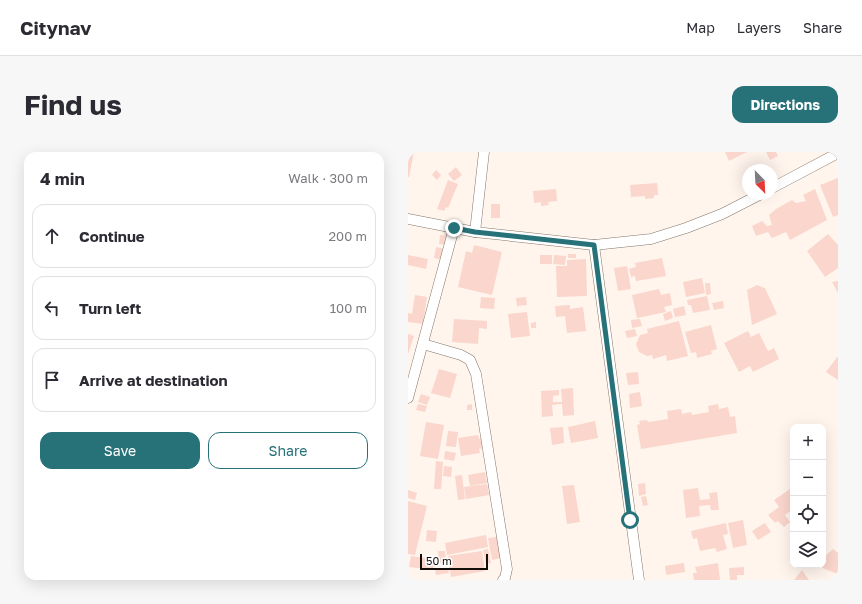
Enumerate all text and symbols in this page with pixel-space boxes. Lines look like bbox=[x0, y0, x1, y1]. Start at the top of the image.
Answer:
text: Citynav bbox=[20, 16, 92, 39]
text: Map bbox=[686, 19, 715, 36]
text: Layers bbox=[737, 19, 781, 36]
text: Share bbox=[803, 19, 842, 36]
button: Directions bbox=[732, 86, 838, 123]
text: Find us bbox=[24, 88, 122, 121]
north arrow bbox=[742, 164, 778, 200]
text: 4 min bbox=[40, 168, 85, 189]
text: Walk · 300 m bbox=[288, 170, 368, 186]
route end bbox=[445, 219, 463, 237]
icon: ahead bbox=[41, 225, 63, 247]
text: Continue bbox=[79, 227, 145, 245]
text: 200 m bbox=[329, 228, 367, 244]
icon: left bbox=[41, 297, 63, 319]
text: Turn left bbox=[79, 299, 141, 317]
text: 100 m bbox=[330, 300, 367, 316]
icon: arrive bbox=[41, 369, 63, 391]
text: Arrive at destination bbox=[79, 371, 228, 389]
map controls bbox=[790, 424, 826, 568]
button: + bbox=[790, 424, 826, 460]
button: Save bbox=[40, 432, 200, 469]
button: Share bbox=[208, 432, 368, 469]
button: − bbox=[790, 460, 826, 496]
button: locate bbox=[790, 496, 826, 532]
route start bbox=[621, 511, 639, 529]
button: layers bbox=[790, 532, 826, 568]
scale bar bbox=[420, 552, 488, 571]
text: 50 m bbox=[426, 554, 452, 567]

